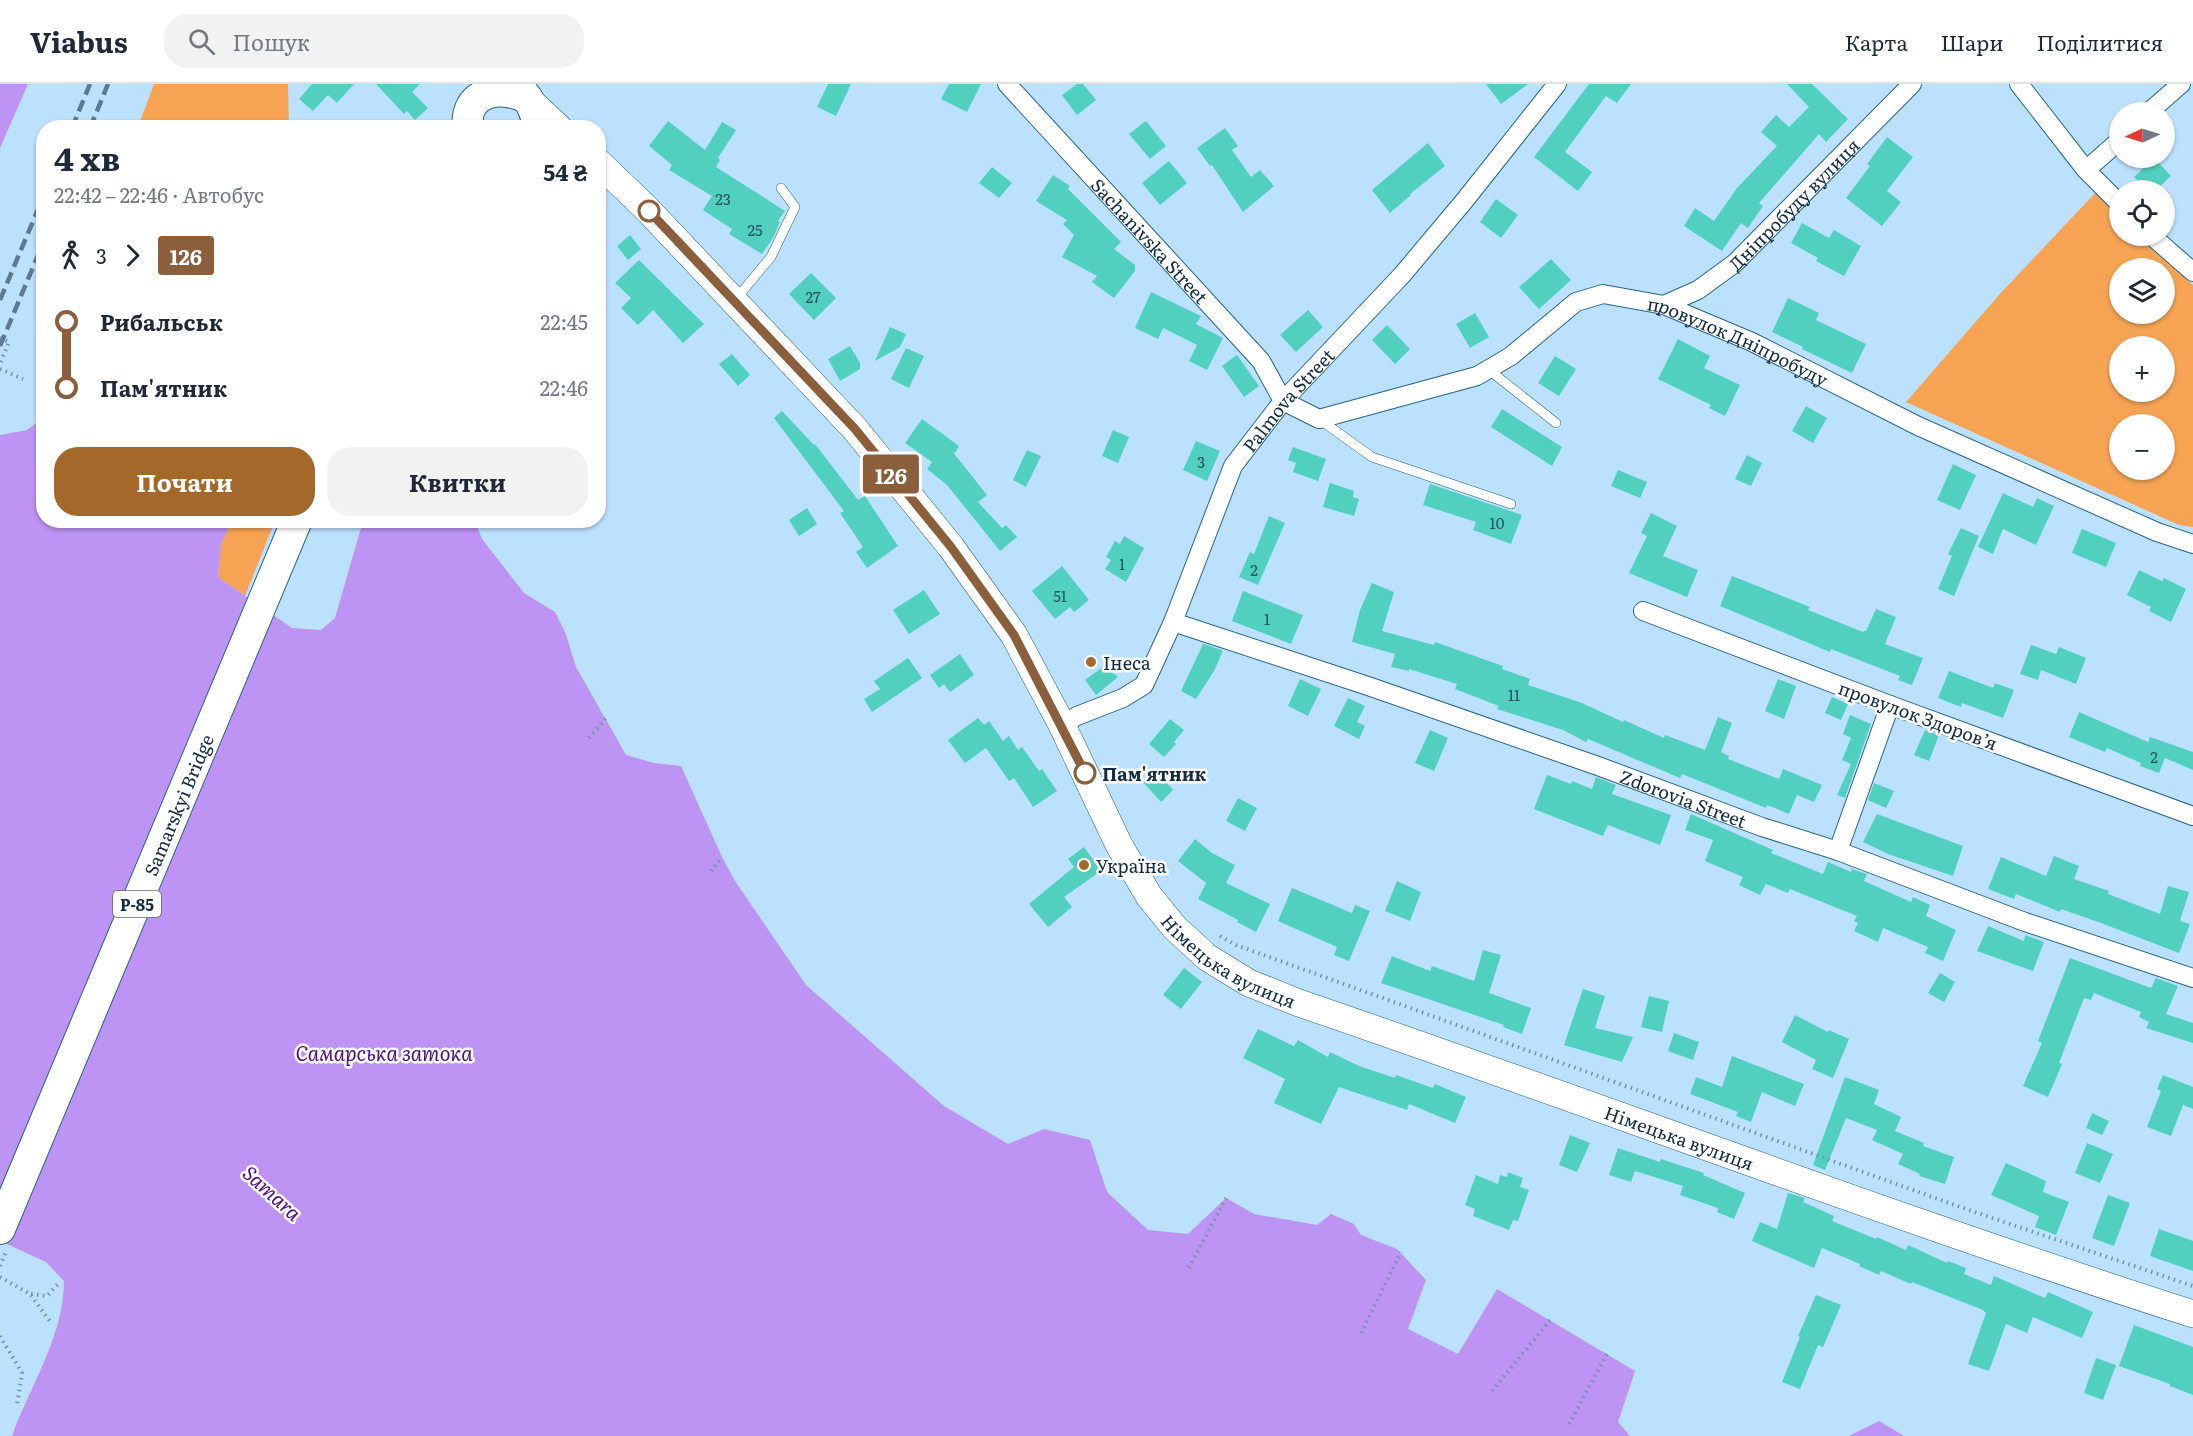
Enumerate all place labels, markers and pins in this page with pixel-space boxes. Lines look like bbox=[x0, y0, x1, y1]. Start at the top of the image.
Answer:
unlabelled marker bbox=[638, 200, 660, 222]
place label: Інеса bbox=[1103, 649, 1151, 676]
marker: Інеса bbox=[1084, 655, 1098, 669]
place label: Пам'ятник bbox=[1102, 760, 1206, 787]
marker: Пам'ятник bbox=[1074, 762, 1096, 784]
place label: Україна bbox=[1096, 852, 1167, 879]
marker: Україна bbox=[1077, 858, 1091, 872]

